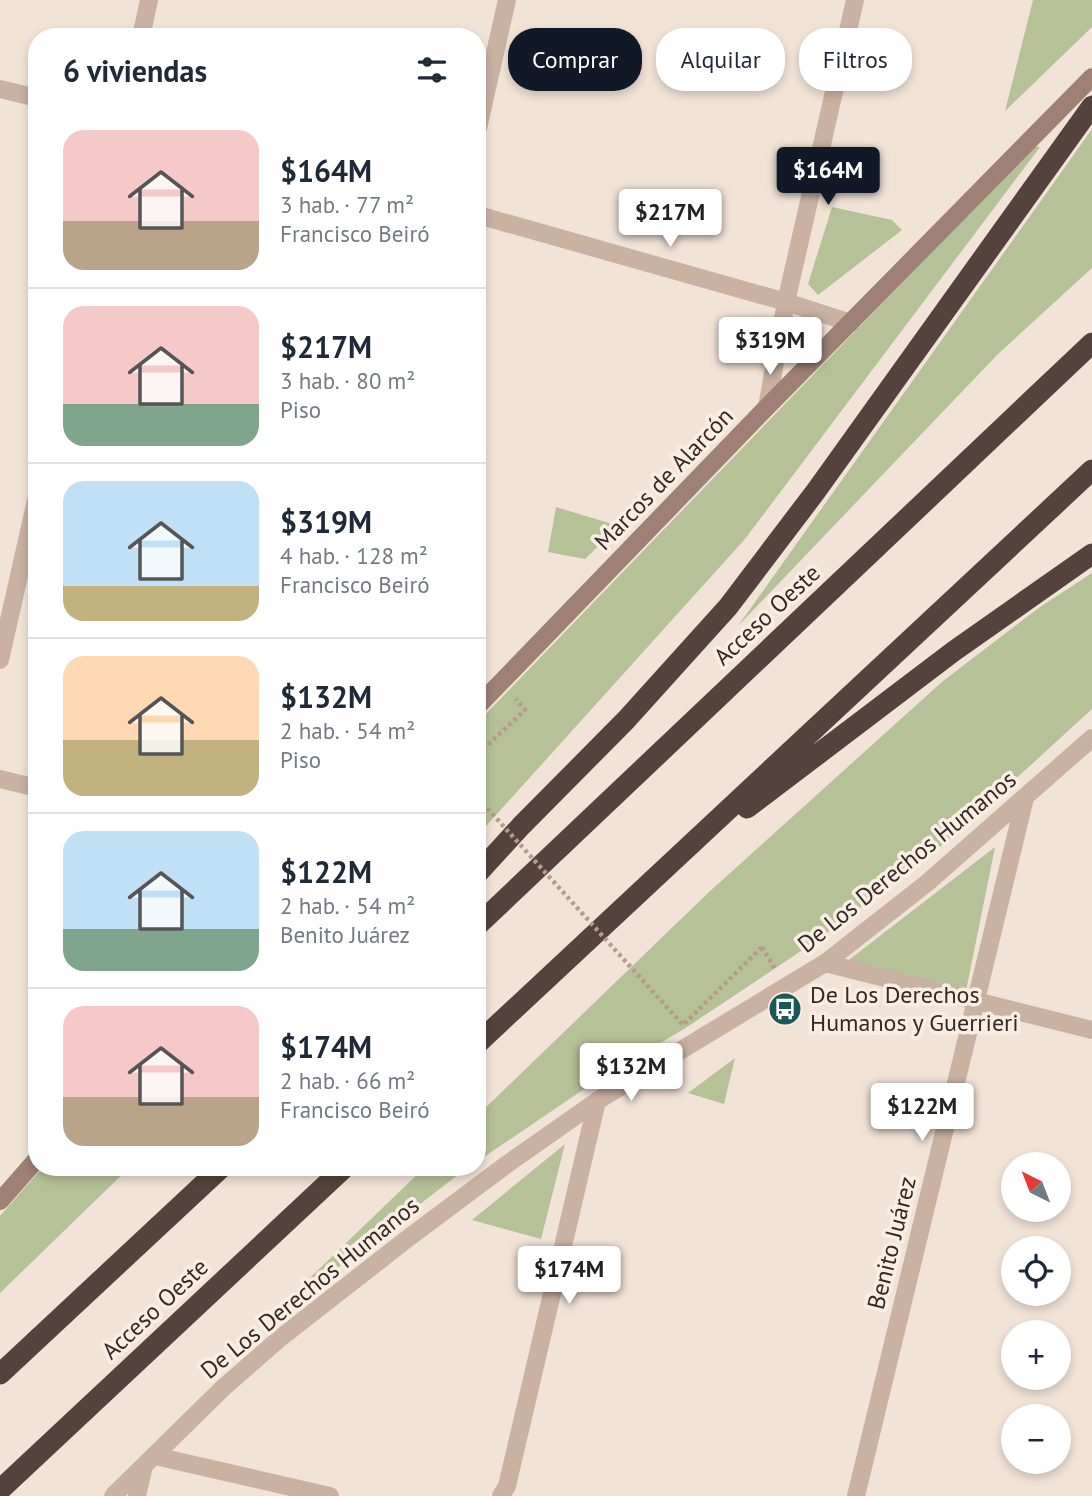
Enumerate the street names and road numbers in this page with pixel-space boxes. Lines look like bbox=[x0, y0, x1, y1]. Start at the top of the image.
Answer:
street label: Marcos de Alarcón bbox=[588, 401, 740, 557]
street label: Acceso Oeste bbox=[707, 557, 826, 672]
street label: De Los Derechos Humanos bbox=[791, 764, 1022, 959]
street label: Benito Juárez bbox=[860, 1173, 923, 1312]
street label: De Los Derechos Humanos bbox=[194, 1190, 425, 1385]
street label: Acceso Oeste bbox=[95, 1251, 214, 1366]

